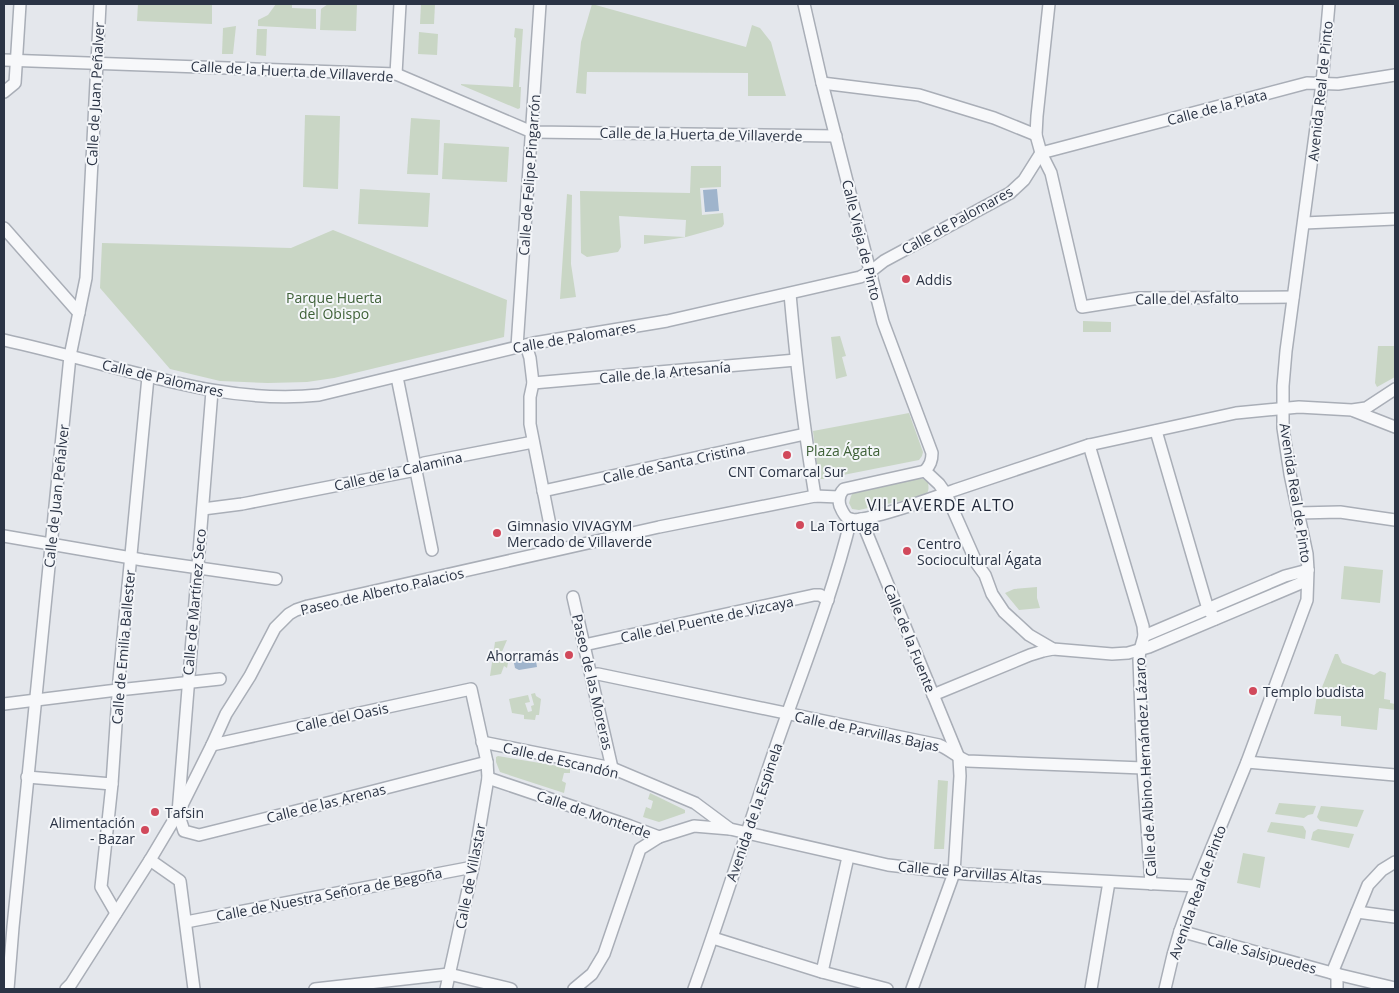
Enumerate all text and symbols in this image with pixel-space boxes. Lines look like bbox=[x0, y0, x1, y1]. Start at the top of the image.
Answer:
street label: Avenida Real de Pinto bbox=[1303, 20, 1337, 162]
street label: Calle de Juan Peñalver bbox=[82, 21, 108, 167]
street label: Calle de la Huerta de Villaverde bbox=[190, 56, 394, 86]
street label: Calle de la Plata bbox=[1165, 85, 1269, 129]
street label: Calle de Felipe Pingarrón bbox=[514, 94, 544, 256]
street label: Calle de la Huerta de Villaverde bbox=[599, 123, 803, 145]
street label: Calle Vieja de Pinto bbox=[838, 178, 886, 302]
street label: Calle de Palomares bbox=[898, 181, 1016, 258]
place label: Addis bbox=[916, 270, 953, 289]
marker: Addis bbox=[900, 273, 912, 285]
park label: Parque Huerta del Obispo bbox=[286, 288, 382, 323]
street label: Calle del Asfalto bbox=[1135, 288, 1239, 308]
street label: Calle de Palomares bbox=[511, 317, 637, 357]
street label: Calle de Palomares bbox=[100, 355, 226, 401]
street label: Calle de la Artesanía bbox=[598, 357, 732, 387]
street label: Avenida Real de Pinto bbox=[1276, 422, 1316, 564]
street label: Calle de Juan Peñalver bbox=[39, 423, 73, 569]
street label: Calle de Santa Cristina bbox=[601, 439, 747, 487]
park label: Plaza Ágata bbox=[806, 441, 880, 460]
street label: Calle de la Calamina bbox=[332, 447, 464, 495]
marker: CNT Comarcal Sur bbox=[781, 449, 793, 461]
place label: CNT Comarcal Sur bbox=[728, 462, 846, 481]
district label: VILLAVERDE ALTO bbox=[867, 494, 1015, 516]
place label: Gimnasio VIVAGYM Mercado de Villaverde bbox=[507, 516, 652, 551]
place label: La Tortuga bbox=[810, 516, 880, 535]
marker: La Tortuga bbox=[794, 519, 806, 531]
marker: Gimnasio VIVAGYM Mercado de Villaverde bbox=[491, 527, 503, 539]
street label: Calle de Martínez Seco bbox=[178, 528, 210, 676]
place label: Centro Sociocultural Ágata bbox=[917, 534, 1042, 569]
marker: Centro Sociocultural Ágata bbox=[901, 545, 913, 557]
street label: Paseo de Alberto Palacios bbox=[298, 563, 466, 619]
street label: Calle de Emilia Ballester bbox=[107, 569, 139, 725]
street label: Calle de la Fuente bbox=[880, 581, 940, 695]
street label: Calle del Puente de Vizcaya bbox=[619, 591, 795, 647]
street label: Paseo de las Moreras bbox=[568, 612, 618, 752]
place label: Ahorramás bbox=[487, 646, 559, 665]
marker: Ahorramás bbox=[563, 649, 575, 661]
street label: Calle de Albino Hernández Lázaro bbox=[1130, 657, 1160, 877]
place label: Templo budista bbox=[1263, 682, 1364, 701]
marker: Templo budista bbox=[1247, 685, 1259, 697]
street label: Calle del Oasis bbox=[294, 698, 390, 736]
street label: Calle de Parvillas Bajas bbox=[793, 706, 941, 756]
street label: Calle de Escandón bbox=[501, 737, 621, 783]
street label: Avenida de la Espinela bbox=[721, 740, 787, 884]
street label: Calle de las Arenas bbox=[264, 779, 388, 827]
street label: Calle de Monterde bbox=[534, 786, 654, 843]
place label: Tafsin bbox=[165, 803, 204, 822]
marker: Tafsin bbox=[149, 806, 161, 818]
place label: Alimentación - Bazar bbox=[50, 813, 135, 848]
street label: Calle de Villastar bbox=[450, 821, 490, 930]
street label: Avenida Real de Pinto bbox=[1164, 822, 1230, 962]
marker: Alimentación - Bazar bbox=[139, 824, 151, 836]
street label: Calle de Parvillas Altas bbox=[897, 856, 1043, 888]
street label: Calle de Nuestra Señora de Begoña bbox=[214, 863, 444, 925]
street label: Calle Salsipuedes bbox=[1205, 930, 1319, 978]

